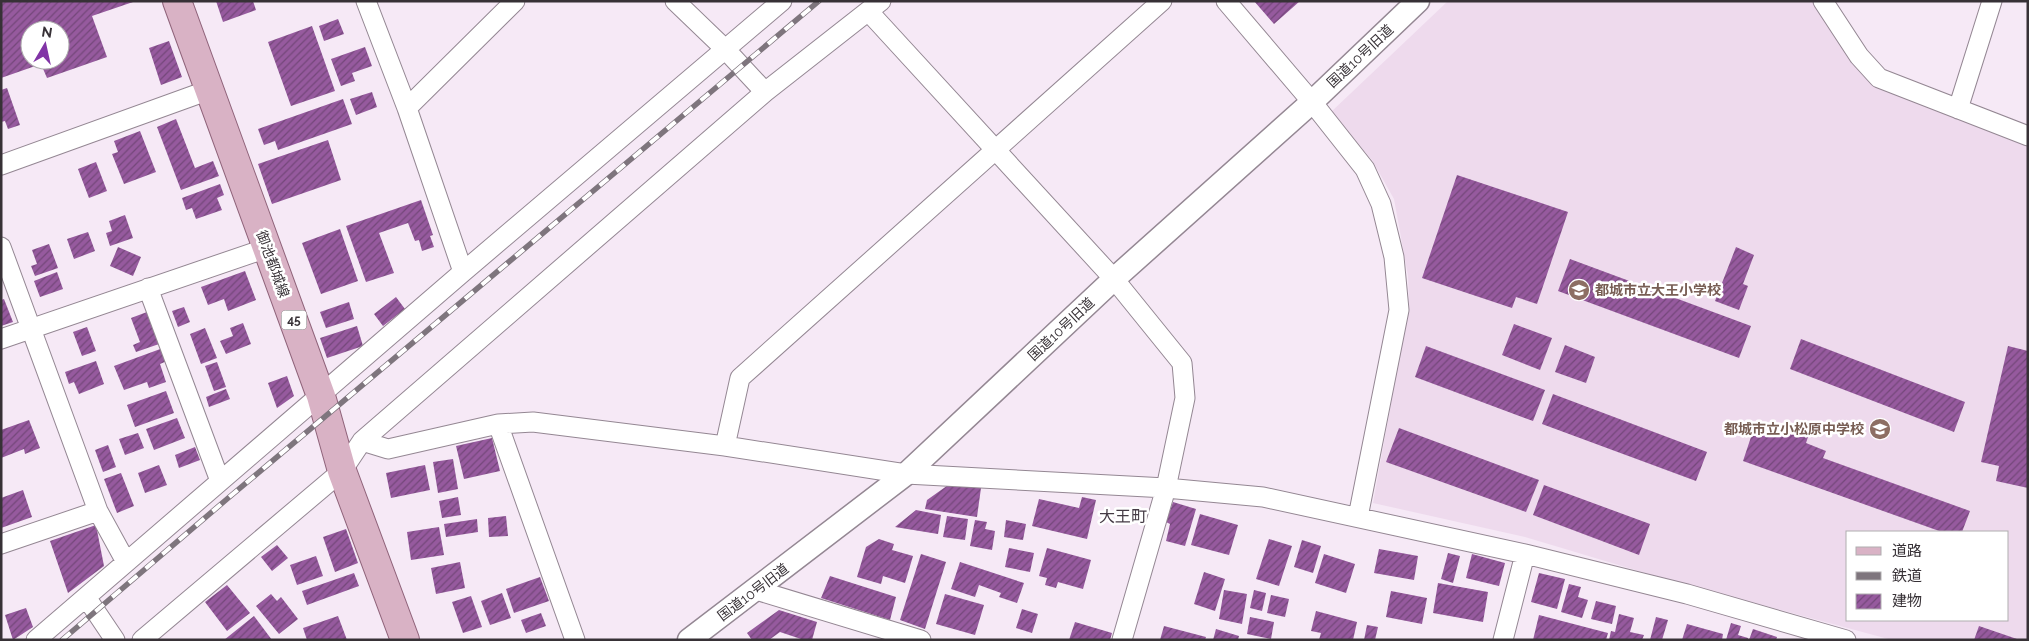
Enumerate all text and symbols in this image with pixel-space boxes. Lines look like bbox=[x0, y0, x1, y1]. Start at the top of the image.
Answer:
north arrow bbox=[20, 20, 70, 70]
street label: 国道10号旧道 bbox=[1324, 21, 1396, 91]
text: N bbox=[41, 23, 54, 41]
street label: 御池都城線 bbox=[254, 228, 292, 300]
school or university icon: 都城市立大王小学校 bbox=[1567, 278, 1591, 302]
place label: 都城市立大王小学校 bbox=[1595, 282, 1721, 298]
street label: 国道10号旧道 bbox=[1025, 294, 1097, 364]
road number: 45 bbox=[282, 310, 306, 330]
school or university icon: 都城市立小松原中学校 bbox=[1868, 417, 1892, 441]
place label: 都城市立小松原中学校 bbox=[1724, 421, 1864, 437]
district label: 大王町 bbox=[1099, 507, 1147, 526]
legend bbox=[1846, 531, 2009, 621]
text: 道路 bbox=[1892, 542, 1922, 560]
street label: 国道10号旧道 bbox=[714, 560, 792, 624]
text: 鉄道 bbox=[1892, 567, 1922, 585]
text: 建物 bbox=[1892, 592, 1922, 610]

